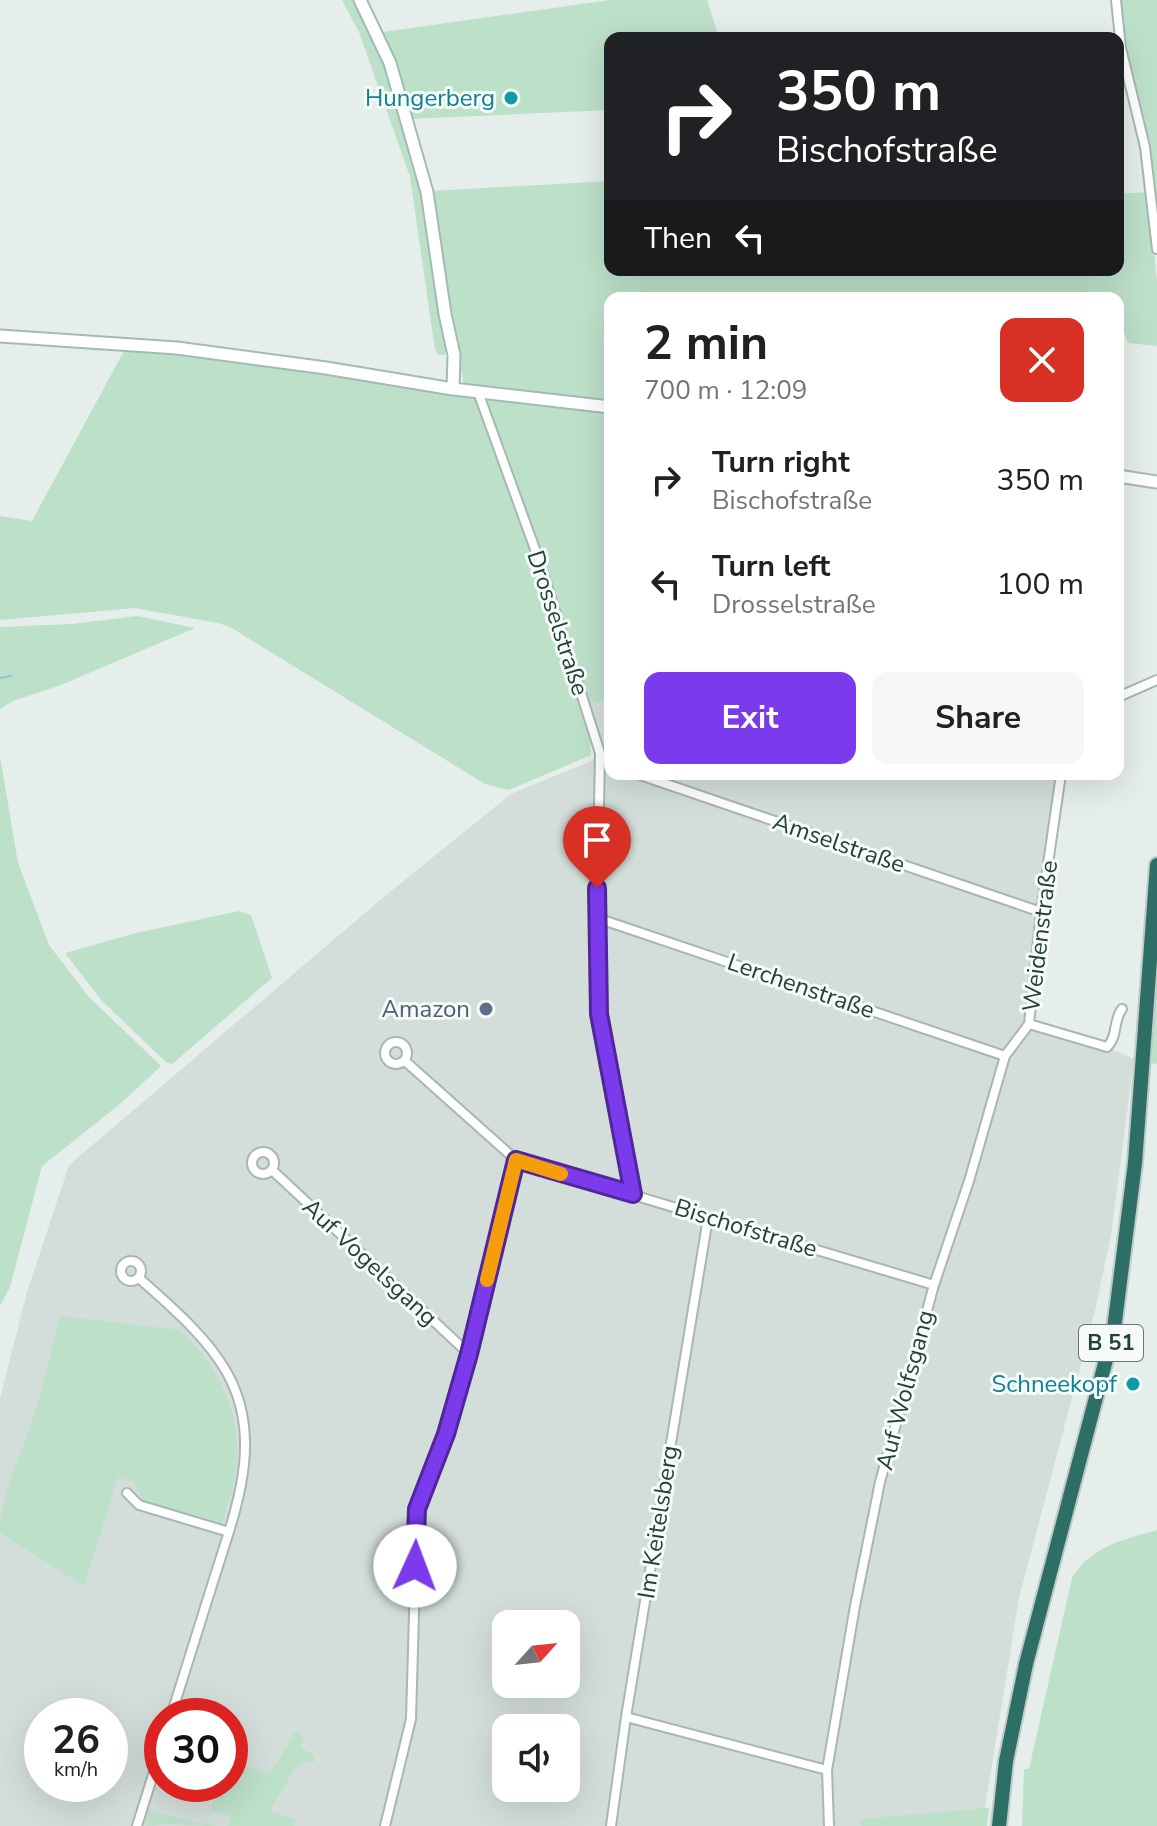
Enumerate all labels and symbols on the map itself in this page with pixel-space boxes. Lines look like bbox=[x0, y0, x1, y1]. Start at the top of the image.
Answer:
place label: Hungerberg bbox=[365, 82, 495, 114]
marker: Hungerberg bbox=[502, 89, 520, 107]
street label: Drosselstraße bbox=[519, 546, 597, 700]
street label: Amselstraße bbox=[769, 805, 909, 881]
pin bbox=[563, 806, 631, 888]
street label: Weidenstraße bbox=[1015, 858, 1065, 1014]
street label: Lerchenstraße bbox=[723, 946, 879, 1026]
place label: Amazon bbox=[381, 993, 470, 1025]
marker: Amazon bbox=[477, 1000, 495, 1018]
street label: Auf Vogelsgang bbox=[296, 1191, 444, 1333]
street label: Bischofstraße bbox=[671, 1191, 821, 1265]
street label: Auf Wolfsgang bbox=[868, 1307, 942, 1473]
road number: B 51 bbox=[1079, 1325, 1143, 1361]
place label: Schneekopf bbox=[991, 1368, 1118, 1400]
marker: Schneekopf bbox=[1124, 1375, 1142, 1393]
street label: Im Keitelsberg bbox=[630, 1443, 686, 1601]
position arrow bbox=[373, 1524, 457, 1608]
north arrow bbox=[492, 1610, 580, 1698]
speed limit sign: 30 bbox=[144, 1698, 248, 1802]

